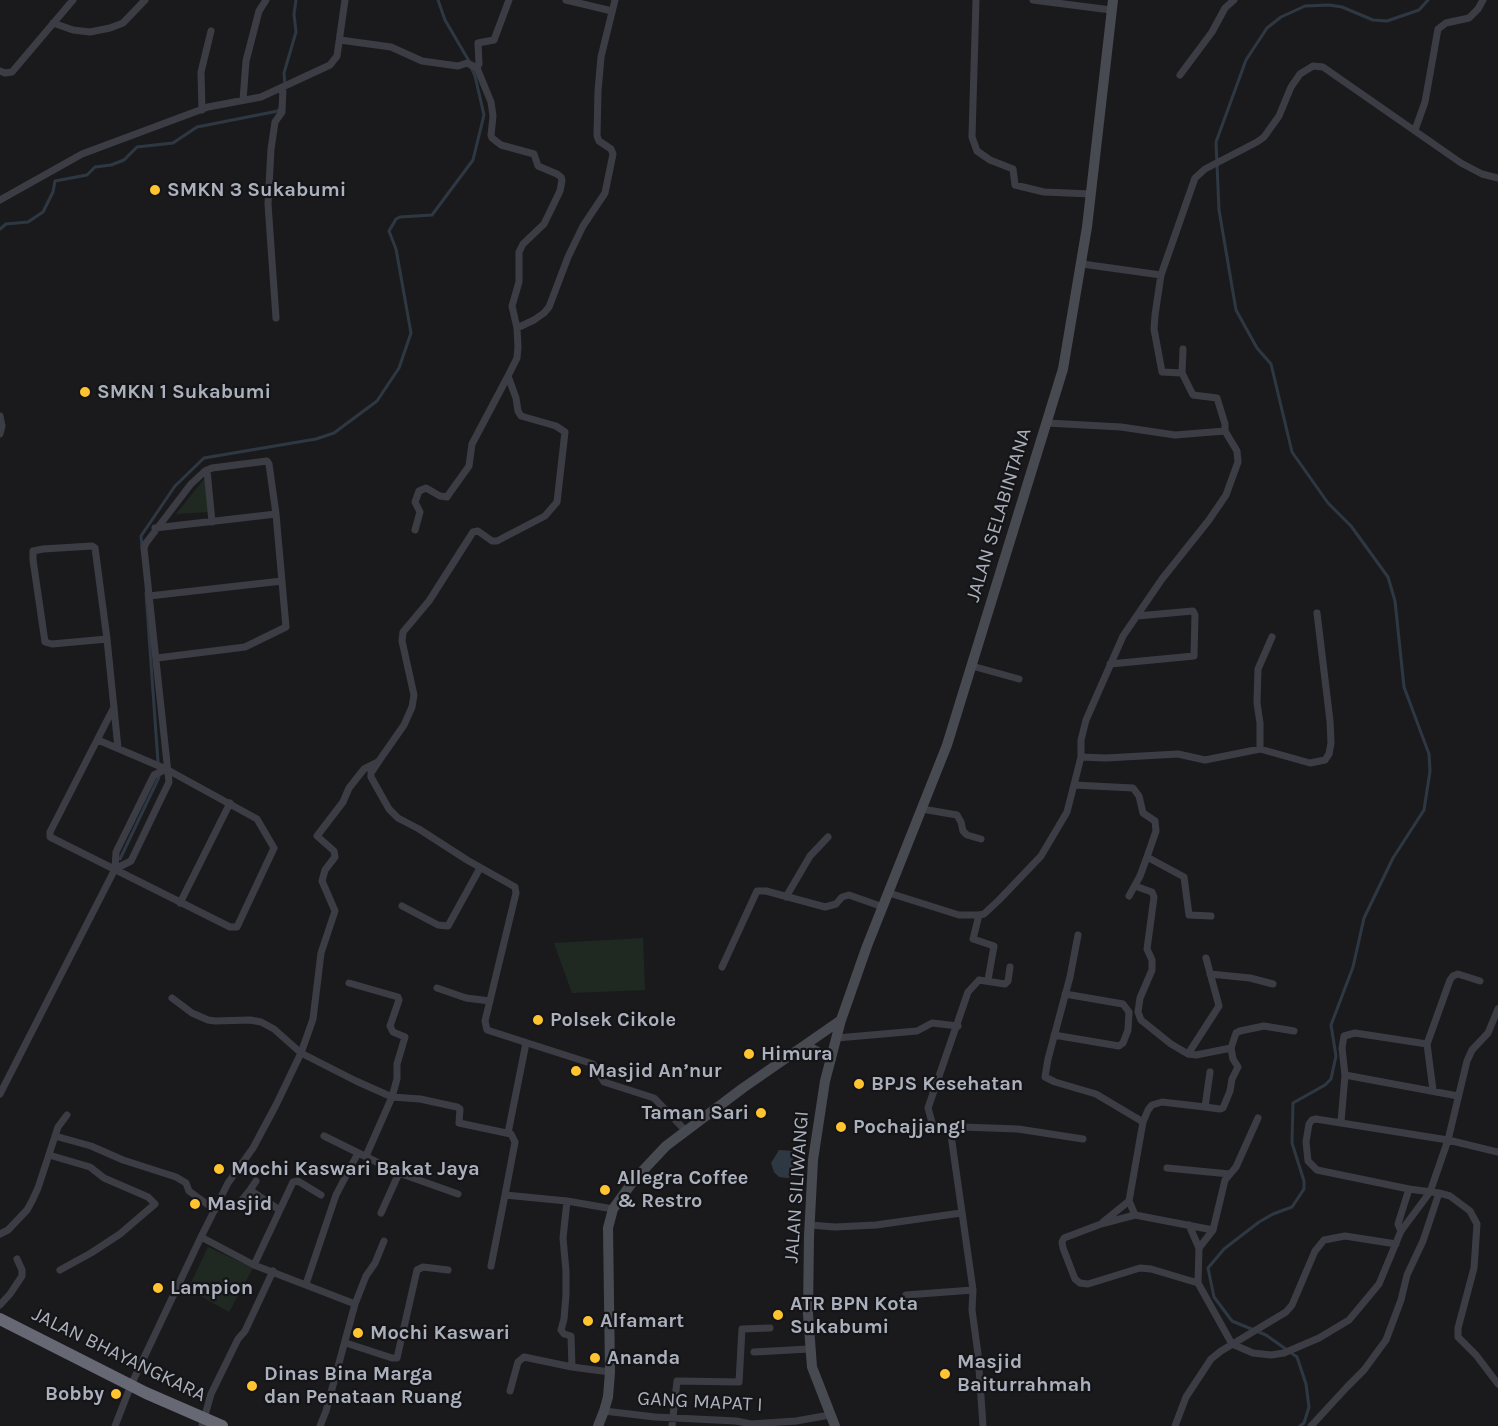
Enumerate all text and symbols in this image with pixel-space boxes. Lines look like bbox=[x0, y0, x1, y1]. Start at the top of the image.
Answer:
place label: SMKN 3 Sukabumi bbox=[167, 178, 346, 202]
marker: SMKN 3 Sukabumi bbox=[148, 183, 162, 197]
place label: SMKN 1 Sukabumi bbox=[97, 380, 271, 404]
marker: SMKN 1 Sukabumi bbox=[78, 385, 92, 399]
street label: JALAN SELABINTANA bbox=[961, 425, 1037, 605]
place label: Polsek Cikole bbox=[550, 1008, 676, 1032]
marker: Polsek Cikole bbox=[531, 1013, 545, 1027]
place label: Himura bbox=[761, 1042, 833, 1066]
marker: Himura bbox=[742, 1047, 756, 1061]
place label: Masjid An’nur bbox=[588, 1059, 722, 1083]
marker: Masjid An’nur bbox=[569, 1064, 583, 1078]
place label: BPJS Kesehatan bbox=[871, 1072, 1023, 1096]
marker: BPJS Kesehatan bbox=[852, 1077, 866, 1091]
place label: Taman Sari bbox=[642, 1101, 749, 1125]
marker: Taman Sari bbox=[754, 1106, 768, 1120]
street label: JALAN SILIWANGI bbox=[780, 1110, 814, 1264]
place label: Pochajjang! bbox=[853, 1115, 966, 1139]
marker: Pochajjang! bbox=[834, 1120, 848, 1134]
place label: Mochi Kaswari Bakat Jaya bbox=[231, 1157, 480, 1181]
marker: Mochi Kaswari Bakat Jaya bbox=[212, 1162, 226, 1176]
place label: Allegra Coffee & Restro bbox=[617, 1166, 748, 1213]
marker: Allegra Coffee & Restro bbox=[598, 1183, 612, 1197]
place label: Masjid bbox=[207, 1192, 272, 1216]
marker: Masjid bbox=[188, 1197, 202, 1211]
place label: Lampion bbox=[170, 1276, 253, 1300]
marker: Lampion bbox=[151, 1281, 165, 1295]
place label: ATR BPN Kota Sukabumi bbox=[790, 1292, 918, 1339]
street label: JALAN BHAYANGKARA bbox=[28, 1302, 210, 1408]
marker: ATR BPN Kota Sukabumi bbox=[771, 1308, 785, 1322]
place label: Alfamart bbox=[600, 1309, 684, 1333]
marker: Alfamart bbox=[581, 1314, 595, 1328]
place label: Mochi Kaswari bbox=[370, 1321, 510, 1345]
marker: Mochi Kaswari bbox=[351, 1326, 365, 1340]
place label: Ananda bbox=[607, 1346, 680, 1370]
place label: Masjid Baiturrahmah bbox=[957, 1350, 1092, 1397]
marker: Ananda bbox=[588, 1351, 602, 1365]
place label: Dinas Bina Marga dan Penataan Ruang bbox=[264, 1362, 462, 1409]
marker: Masjid Baiturrahmah bbox=[938, 1367, 952, 1381]
marker: Dinas Bina Marga dan Penataan Ruang bbox=[245, 1379, 259, 1393]
place label: Bobby bbox=[45, 1382, 104, 1406]
marker: Bobby bbox=[109, 1387, 123, 1401]
street label: GANG MAPAT I bbox=[637, 1387, 763, 1417]

